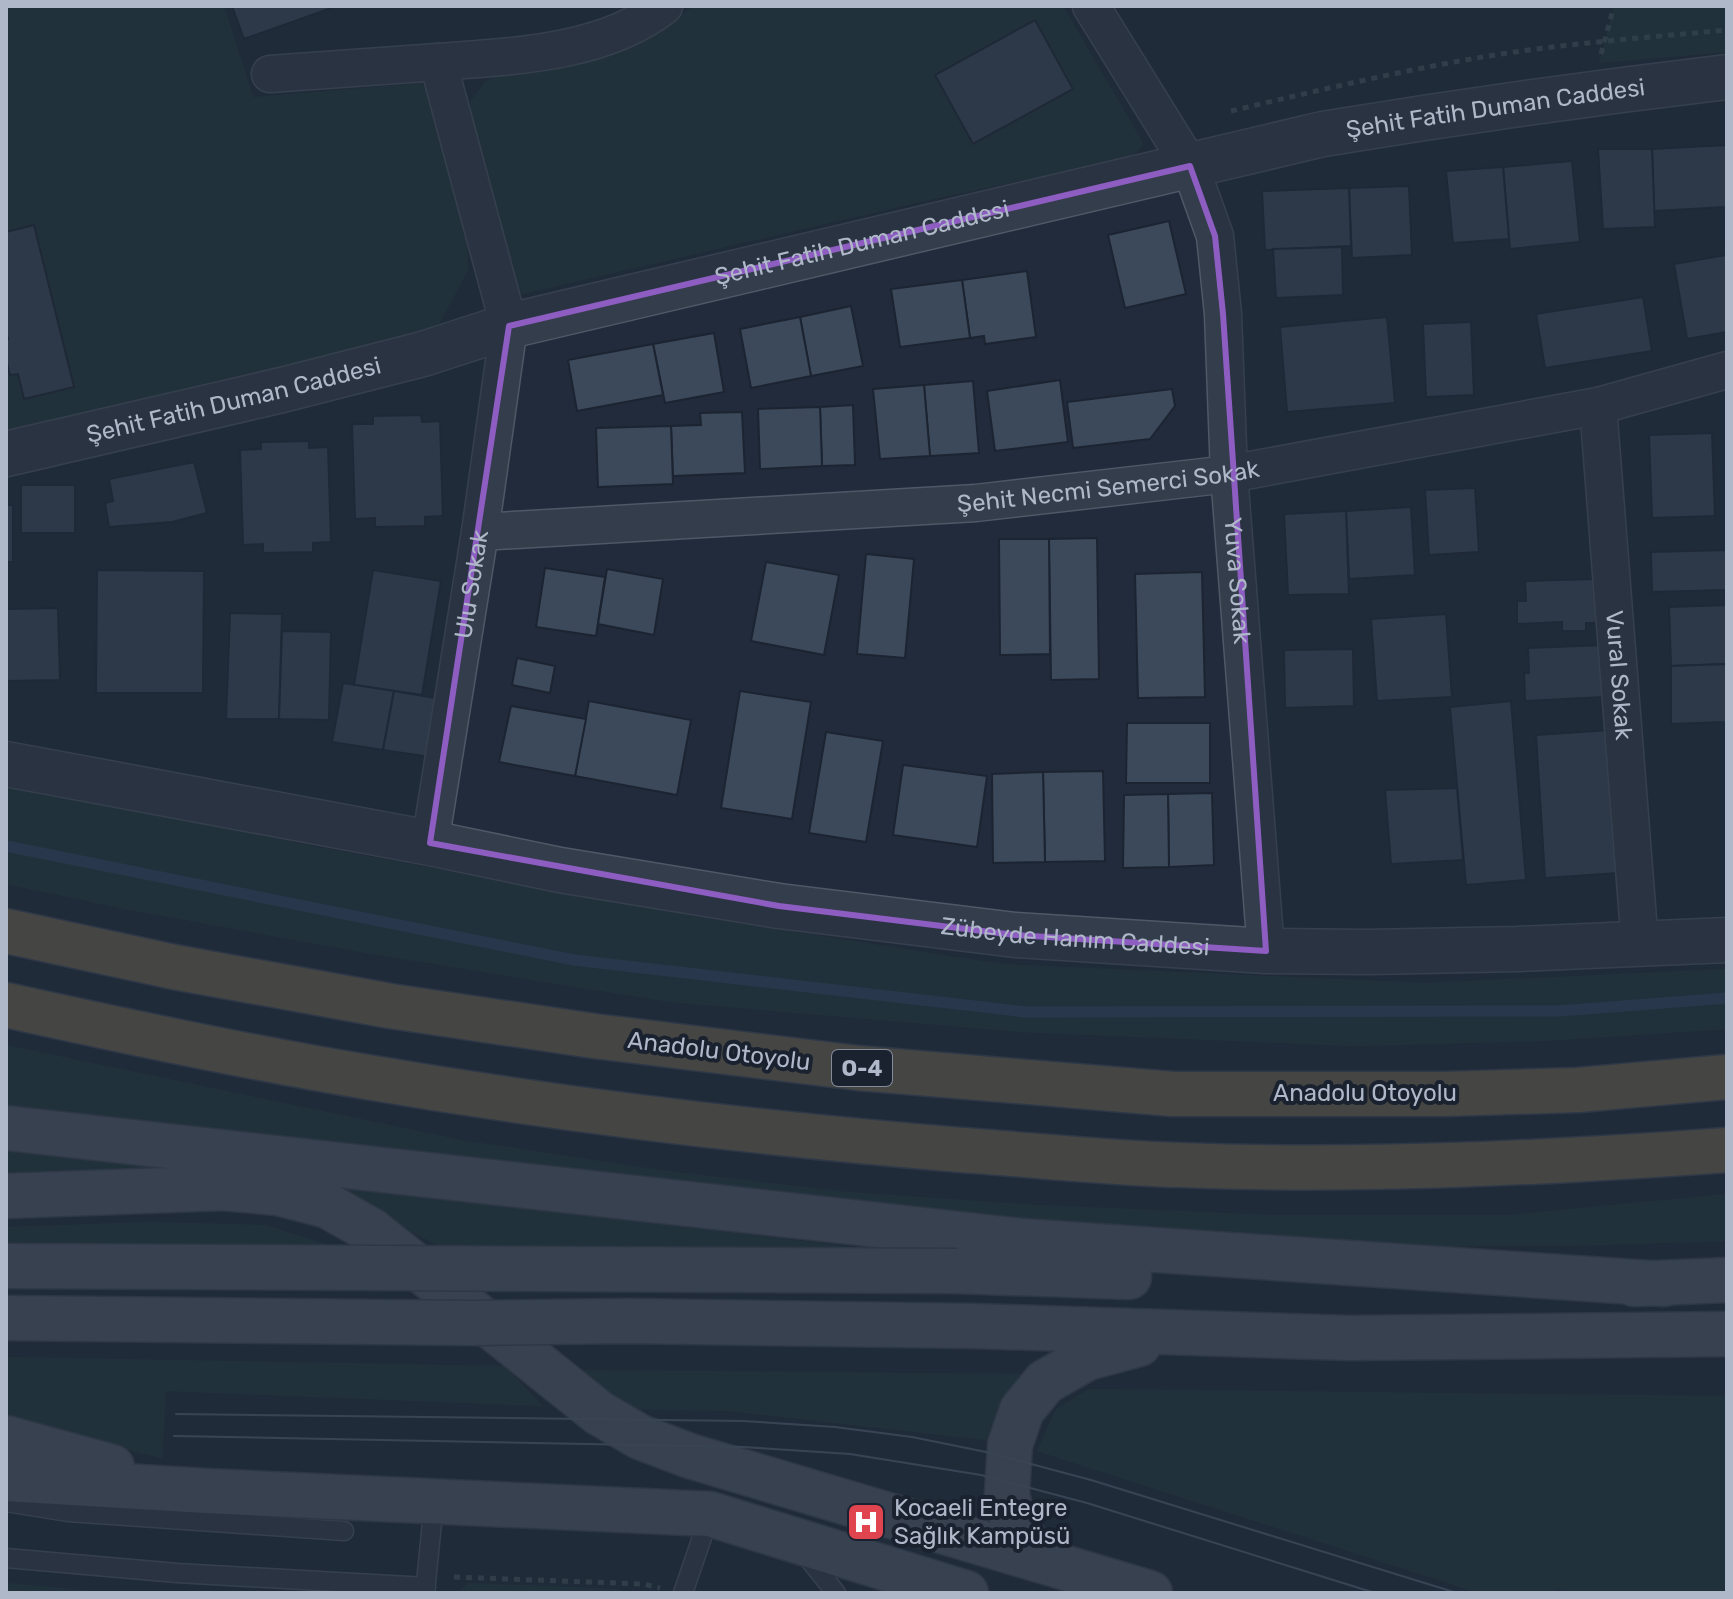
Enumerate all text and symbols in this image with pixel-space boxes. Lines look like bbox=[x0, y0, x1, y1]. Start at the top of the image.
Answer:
street label: Şehit Fatih Duman Caddesi bbox=[1344, 73, 1647, 144]
street label: Şehit Fatih Duman Caddesi bbox=[712, 194, 1012, 291]
street label: Şehit Fatih Duman Caddesi bbox=[84, 351, 384, 449]
street label: Şehit Necmi Semerci Sokak bbox=[956, 455, 1262, 518]
street label: Yuva Sokak bbox=[1218, 516, 1256, 646]
street label: Ulu Sokak bbox=[449, 527, 494, 641]
street label: Vural Sokak bbox=[1600, 609, 1638, 742]
street label: Zübeyde Hanım Caddesi bbox=[939, 912, 1210, 961]
street label: Anadolu Otoyolu bbox=[626, 1026, 812, 1076]
road number: O-4 bbox=[832, 1050, 892, 1086]
street label: Anadolu Otoyolu bbox=[1273, 1079, 1457, 1107]
place label: Kocaeli Entegre Sağlık Kampüsü bbox=[894, 1494, 1070, 1550]
hospital icon: Kocaeli Entegre Sağlık Kampüsü bbox=[845, 1501, 887, 1543]

